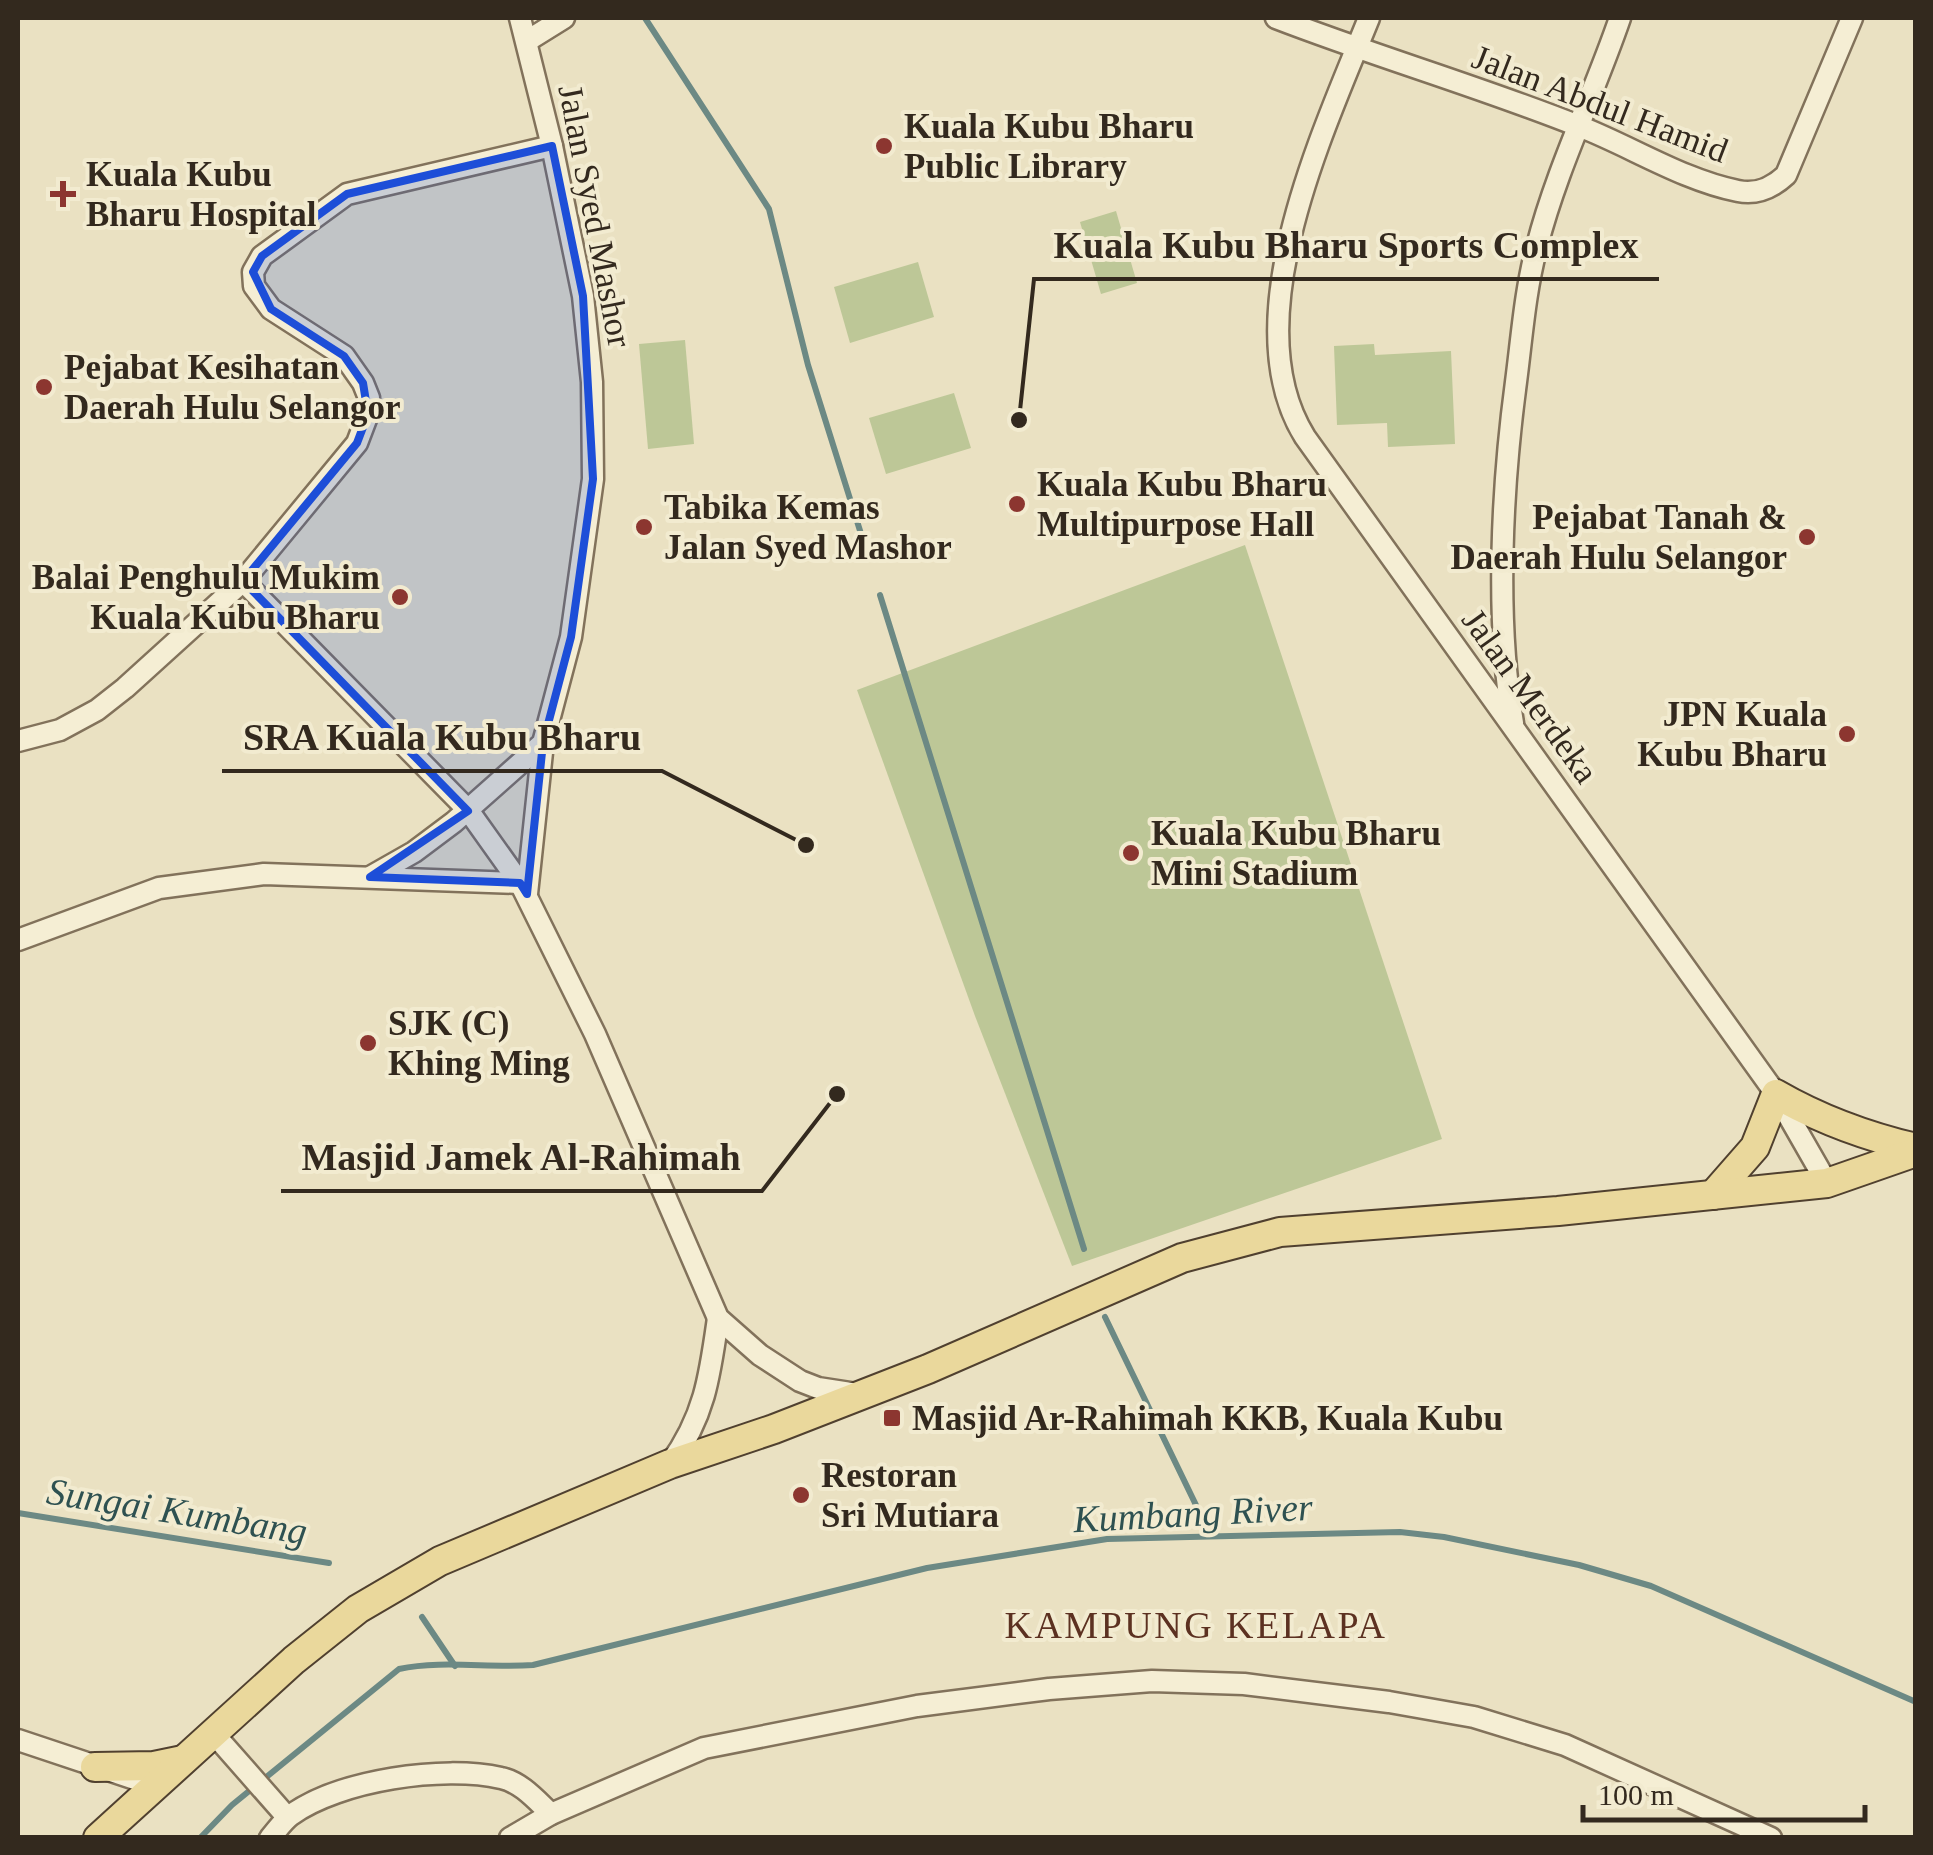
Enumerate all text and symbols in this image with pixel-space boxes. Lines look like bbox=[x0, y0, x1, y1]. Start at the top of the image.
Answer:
street label: Jalan Abdul Hamid bbox=[1467, 37, 1734, 171]
street label: Jalan Syed Mashor bbox=[550, 82, 640, 351]
place label: Kuala Kubu Bharu Public Library bbox=[904, 107, 1194, 186]
marker: Kuala Kubu Bharu Public Library bbox=[873, 135, 895, 157]
place label: Kuala Kubu Bharu Hospital bbox=[86, 155, 317, 234]
marker: Kuala Kubu Bharu Hospital bbox=[50, 181, 76, 207]
callout: Kuala Kubu Bharu Sports Complex bbox=[1034, 211, 1659, 279]
text: Kuala Kubu Bharu Sports Complex bbox=[1054, 224, 1638, 266]
place label: Pejabat Kesihatan Daerah Hulu Selangor bbox=[64, 348, 400, 427]
marker: Pejabat Kesihatan Daerah Hulu Selangor bbox=[33, 376, 55, 398]
place label: Kuala Kubu Bharu Multipurpose Hall bbox=[1037, 465, 1327, 544]
place label: Tabika Kemas Jalan Syed Mashor bbox=[664, 488, 952, 567]
marker: Kuala Kubu Bharu Multipurpose Hall bbox=[1006, 493, 1028, 515]
place label: Pejabat Tanah & Daerah Hulu Selangor bbox=[1451, 498, 1787, 577]
marker: Tabika Kemas Jalan Syed Mashor bbox=[633, 516, 655, 538]
marker: Pejabat Tanah & Daerah Hulu Selangor bbox=[1796, 526, 1818, 548]
place label: Balai Penghulu Mukim Kuala Kubu Bharu bbox=[32, 558, 380, 637]
marker: Balai Penghulu Mukim Kuala Kubu Bharu bbox=[389, 586, 411, 608]
street label: Jalan Merdeka bbox=[1454, 602, 1606, 791]
place label: JPN Kuala Kubu Bharu bbox=[1637, 695, 1827, 774]
callout: SRA Kuala Kubu Bharu bbox=[222, 703, 662, 771]
text: SRA Kuala Kubu Bharu bbox=[243, 716, 641, 758]
marker: JPN Kuala Kubu Bharu bbox=[1836, 723, 1858, 745]
place label: Kuala Kubu Bharu Mini Stadium bbox=[1151, 814, 1441, 893]
marker: Kuala Kubu Bharu Mini Stadium bbox=[1120, 842, 1142, 864]
place label: SJK (C) Khing Ming bbox=[388, 1004, 570, 1083]
marker: SJK (C) Khing Ming bbox=[357, 1032, 379, 1054]
callout: Masjid Jamek Al-Rahimah bbox=[281, 1123, 762, 1191]
text: Masjid Jamek Al-Rahimah bbox=[301, 1136, 741, 1178]
place label: Masjid Ar-Rahimah KKB, Kuala Kubu bbox=[912, 1399, 1503, 1438]
marker: Masjid Ar-Rahimah KKB, Kuala Kubu bbox=[881, 1407, 903, 1429]
place label: Restoran Sri Mutiara bbox=[821, 1456, 999, 1535]
water label: Sungai Kumbang bbox=[44, 1470, 310, 1552]
marker: Restoran Sri Mutiara bbox=[790, 1484, 812, 1506]
water label: Kumbang River bbox=[1071, 1486, 1314, 1540]
district label: KAMPUNG KELAPA bbox=[1004, 1604, 1388, 1646]
scale bar bbox=[1583, 1760, 1866, 1822]
text: 100 m bbox=[1598, 1778, 1674, 1811]

